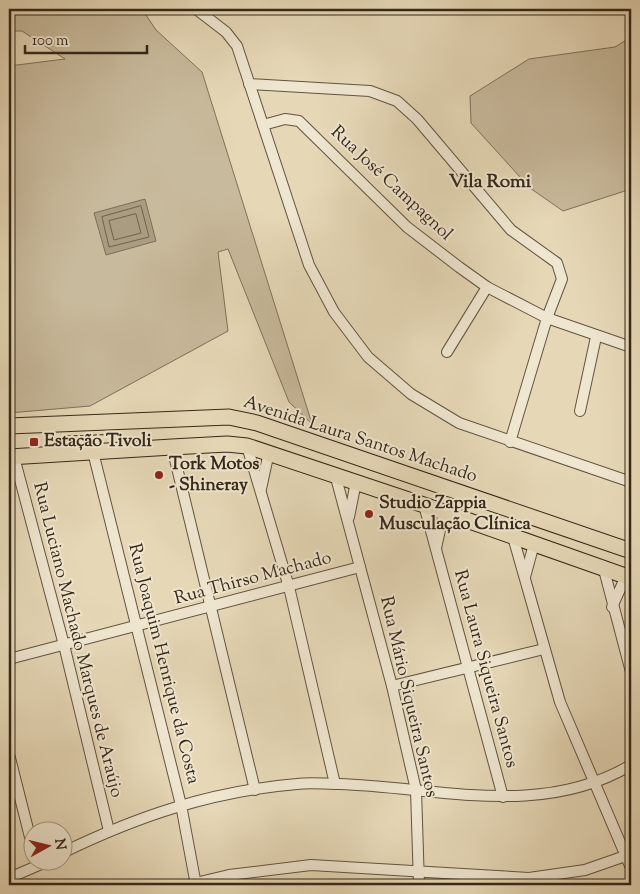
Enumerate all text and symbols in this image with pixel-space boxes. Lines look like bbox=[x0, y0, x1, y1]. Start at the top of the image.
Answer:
scale bar bbox=[25, 22, 148, 54]
text: 100 m bbox=[32, 31, 69, 52]
street label: Rua José Campagnol bbox=[324, 120, 458, 248]
district label: Vila Romi bbox=[449, 169, 532, 196]
street label: Avenida Laura Santos Machado bbox=[240, 390, 480, 490]
place label: Estação Tivoli bbox=[44, 429, 152, 455]
marker: Estação Tivoli bbox=[28, 436, 40, 448]
place label: Tork Motos - Shineray bbox=[169, 452, 259, 499]
marker: Tork Motos - Shineray bbox=[153, 469, 165, 481]
street label: Rua Luciano Machado Marques de Araújo bbox=[25, 480, 129, 801]
place label: Studio Zappia Musculação Clínica bbox=[379, 491, 532, 538]
marker: Studio Zappia Musculação Clínica bbox=[363, 508, 375, 520]
street label: Rua Joaquim Henrique da Costa bbox=[120, 541, 206, 787]
street label: Rua Thirso Machado bbox=[172, 545, 335, 612]
street label: Rua Laura Siqueira Santos bbox=[446, 567, 524, 771]
street label: Rua Mário Siqueira Santos bbox=[372, 594, 444, 800]
north arrow bbox=[22, 822, 72, 872]
text: N bbox=[48, 838, 70, 851]

